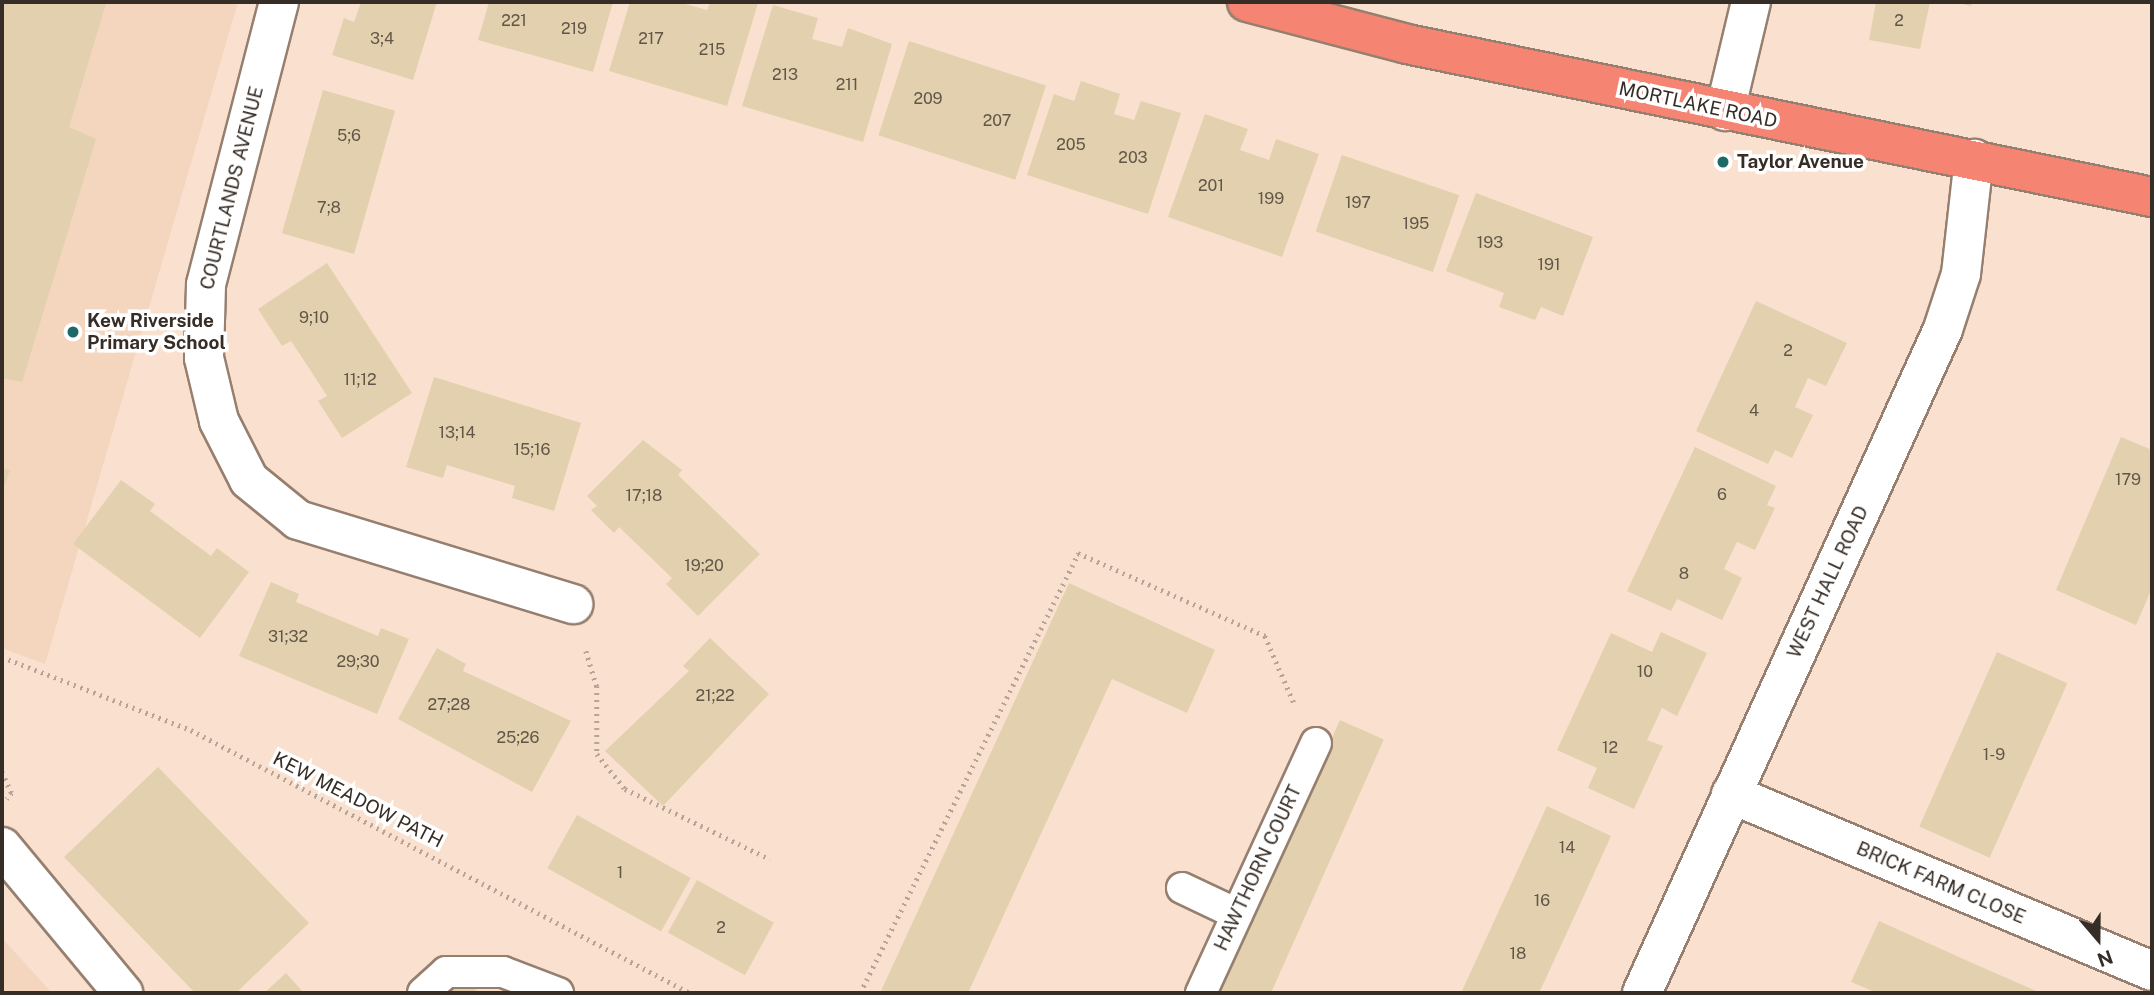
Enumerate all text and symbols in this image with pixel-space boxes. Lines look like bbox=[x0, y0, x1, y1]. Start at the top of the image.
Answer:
house number: 221 bbox=[501, 11, 527, 31]
house number: 2 bbox=[1894, 11, 1904, 31]
house number: 219 bbox=[561, 19, 587, 39]
house number: 3;4 bbox=[370, 29, 394, 49]
house number: 217 bbox=[638, 29, 664, 49]
house number: 215 bbox=[699, 40, 725, 60]
house number: 213 bbox=[772, 65, 798, 85]
house number: 211 bbox=[836, 75, 858, 95]
street label: MORTLAKE ROAD bbox=[1617, 77, 1779, 133]
street label: COURTLANDS AVENUE bbox=[196, 84, 268, 292]
house number: 209 bbox=[913, 89, 943, 109]
house number: 207 bbox=[983, 111, 1011, 131]
house number: 5;6 bbox=[337, 126, 361, 146]
house number: 205 bbox=[1056, 135, 1086, 155]
house number: 203 bbox=[1118, 148, 1148, 168]
place label: Taylor Avenue bbox=[1737, 151, 1864, 173]
marker: Taylor Avenue bbox=[1715, 154, 1731, 170]
house number: 201 bbox=[1198, 176, 1224, 196]
house number: 199 bbox=[1258, 189, 1284, 209]
house number: 197 bbox=[1345, 193, 1371, 213]
house number: 7;8 bbox=[317, 198, 341, 218]
house number: 195 bbox=[1403, 214, 1429, 234]
house number: 193 bbox=[1477, 233, 1503, 253]
house number: 191 bbox=[1537, 255, 1561, 275]
house number: 9;10 bbox=[299, 308, 329, 328]
place label: Kew Riverside Primary School bbox=[87, 310, 226, 354]
marker: Kew Riverside Primary School bbox=[65, 324, 81, 340]
house number: 2 bbox=[1783, 341, 1793, 361]
house number: 11;12 bbox=[344, 370, 376, 390]
house number: 4 bbox=[1749, 401, 1759, 421]
house number: 13;14 bbox=[439, 423, 475, 443]
house number: 15;16 bbox=[513, 440, 551, 460]
house number: 179 bbox=[2115, 470, 2141, 490]
house number: 6 bbox=[1717, 485, 1727, 505]
house number: 17;18 bbox=[626, 486, 662, 506]
street label: WEST HALL ROAD bbox=[1783, 502, 1873, 662]
house number: 19;20 bbox=[684, 556, 724, 576]
house number: 8 bbox=[1679, 564, 1689, 584]
house number: 31;32 bbox=[268, 627, 308, 647]
house number: 29;30 bbox=[336, 652, 380, 672]
house number: 10 bbox=[1637, 662, 1653, 682]
house number: 21;22 bbox=[696, 686, 734, 706]
house number: 27;28 bbox=[428, 695, 470, 715]
house number: 25;26 bbox=[496, 728, 540, 748]
house number: 12 bbox=[1602, 738, 1618, 758]
house number: 1-9 bbox=[1983, 745, 2005, 765]
street label: KEW MEADOW PATH bbox=[269, 747, 447, 853]
street label: HAWTHORN COURT bbox=[1210, 781, 1306, 955]
street label: BRICK FARM CLOSE bbox=[1853, 837, 2029, 929]
house number: 14 bbox=[1559, 838, 1575, 858]
house number: 1 bbox=[617, 863, 623, 883]
house number: 16 bbox=[1534, 891, 1550, 911]
north arrow bbox=[2063, 904, 2133, 974]
house number: 2 bbox=[716, 918, 726, 938]
house number: 18 bbox=[1510, 944, 1526, 964]
text: N bbox=[2094, 946, 2116, 972]

